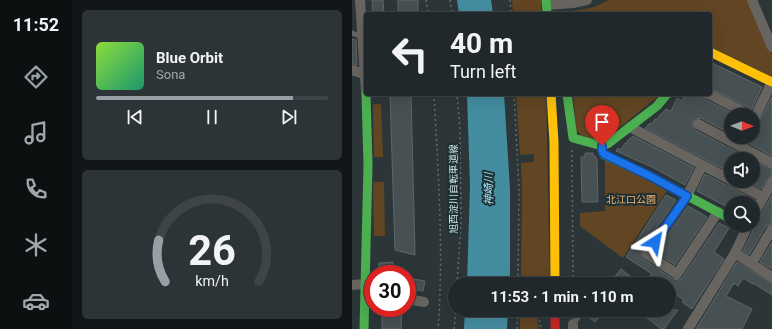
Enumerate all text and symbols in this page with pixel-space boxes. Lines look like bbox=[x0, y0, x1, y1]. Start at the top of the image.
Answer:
text: 11:52 bbox=[13, 14, 59, 35]
text: 40 m bbox=[450, 27, 513, 60]
icon: left bbox=[384, 28, 436, 80]
text: Blue Orbit bbox=[156, 49, 223, 67]
text: Turn left bbox=[450, 61, 516, 82]
icon: directions bbox=[22, 63, 50, 91]
text: Sona bbox=[156, 67, 185, 82]
pin bbox=[585, 105, 619, 146]
icon: previous bbox=[124, 106, 146, 128]
icon: pause bbox=[201, 106, 223, 128]
icon: next bbox=[278, 106, 300, 128]
north arrow bbox=[724, 108, 760, 144]
map controls bbox=[724, 108, 760, 232]
icon: arrive bbox=[591, 111, 613, 133]
icon: music bbox=[22, 119, 50, 147]
street label: 旭西淀川自転車道線 bbox=[448, 144, 459, 234]
button: sound bbox=[724, 152, 760, 188]
water label: 神崎川 bbox=[482, 171, 496, 206]
icon: phone bbox=[22, 175, 50, 203]
park label: 北江口公園 bbox=[606, 194, 656, 205]
button: search bbox=[724, 196, 760, 232]
position arrow bbox=[634, 221, 676, 263]
text: 26 bbox=[188, 226, 236, 275]
icon: climate bbox=[22, 231, 50, 259]
speed limit sign: 30 bbox=[364, 265, 416, 317]
text: km/h bbox=[195, 273, 229, 289]
icon: car bbox=[22, 287, 50, 315]
text: 11:53 · 1 min · 110 m bbox=[491, 288, 633, 306]

